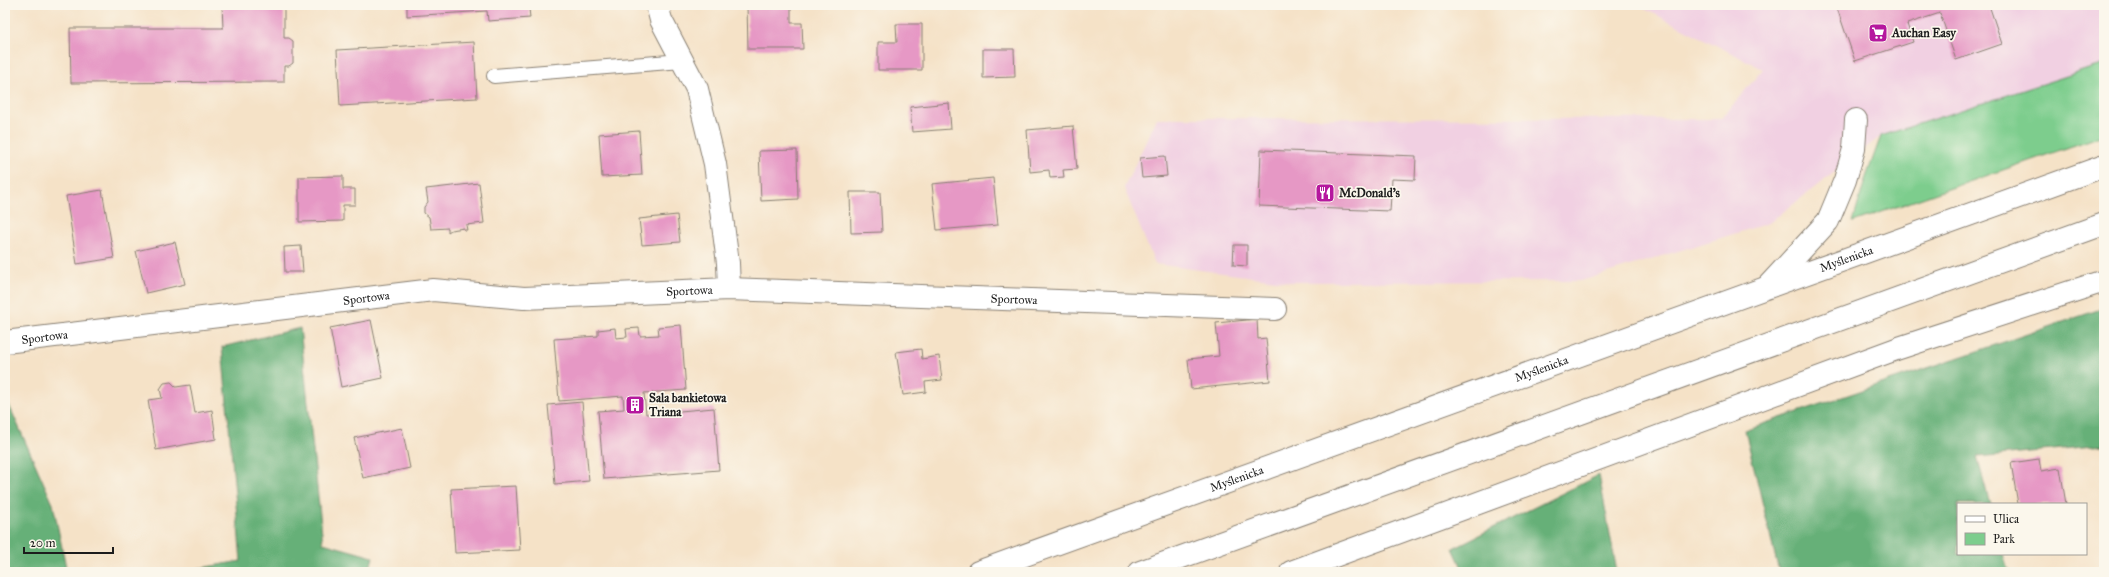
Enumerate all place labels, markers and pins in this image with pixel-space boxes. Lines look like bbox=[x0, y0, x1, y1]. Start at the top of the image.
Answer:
supermarket icon: Auchan Easy bbox=[1867, 22, 1889, 44]
place label: Auchan Easy bbox=[1891, 26, 1957, 41]
restaurant icon: McDonald's bbox=[1314, 182, 1336, 204]
place label: McDonald's bbox=[1339, 186, 1401, 200]
place label: Sala bankietowa Triana bbox=[648, 391, 727, 419]
building icon: Sala bankietowa Triana bbox=[624, 394, 646, 416]

